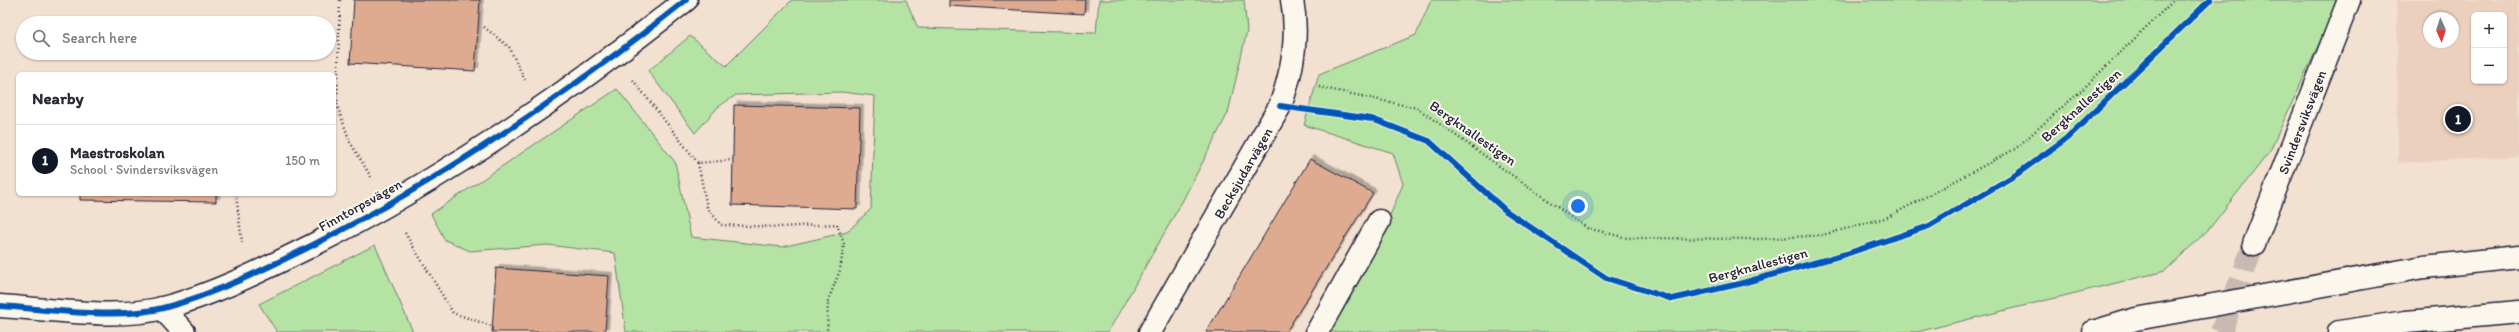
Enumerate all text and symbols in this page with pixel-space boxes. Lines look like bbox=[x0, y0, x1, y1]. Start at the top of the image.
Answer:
north arrow bbox=[2423, 12, 2459, 48]
map controls bbox=[2471, 12, 2507, 84]
button: + bbox=[2471, 12, 2507, 48]
search box bbox=[16, 16, 336, 60]
icon: search bbox=[30, 27, 52, 49]
text: Search here bbox=[62, 29, 137, 47]
button: − bbox=[2471, 48, 2507, 84]
street label: Bergknallestigen bbox=[2038, 65, 2125, 146]
street label: Svindersviksvägen bbox=[2275, 67, 2330, 177]
text: Nearby bbox=[32, 88, 84, 108]
street label: Bergknallestigen bbox=[1426, 97, 1519, 170]
pin: 1 bbox=[2445, 104, 2471, 134]
street label: Becksjudarvägen bbox=[1210, 125, 1276, 222]
text: Maestroskolan bbox=[70, 144, 165, 162]
text: 1 bbox=[42, 153, 48, 168]
text: 150 m bbox=[285, 153, 320, 168]
text: School · Svindersviksvägen bbox=[70, 162, 218, 177]
street label: Finntorpsvägen bbox=[316, 176, 405, 235]
your location bbox=[1568, 196, 1588, 216]
street label: Bergknallestigen bbox=[1707, 244, 1810, 287]

